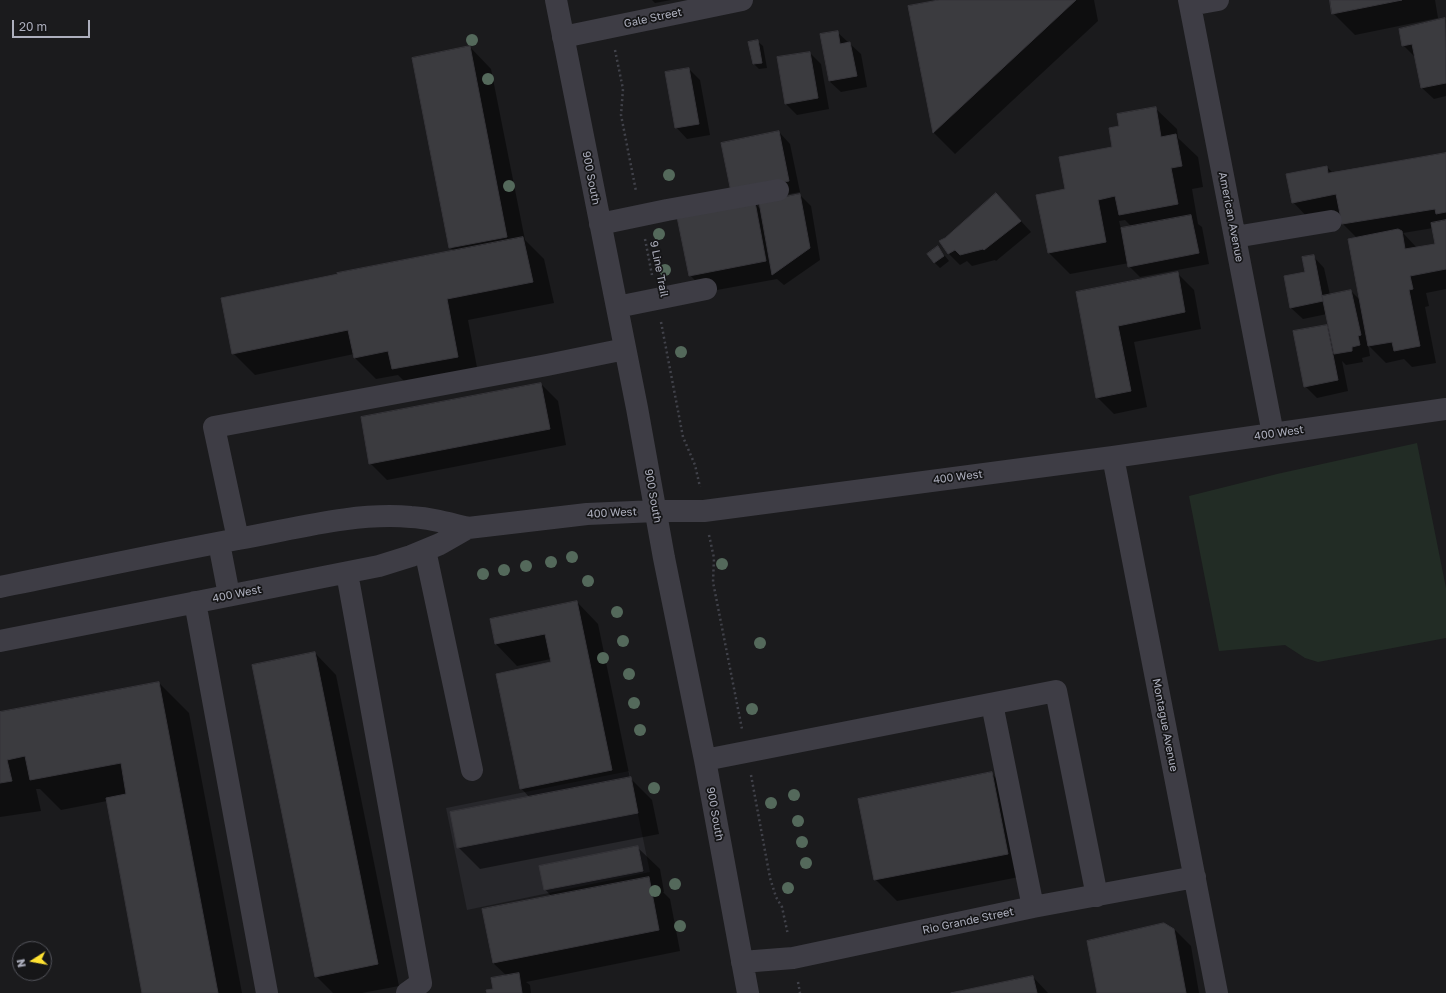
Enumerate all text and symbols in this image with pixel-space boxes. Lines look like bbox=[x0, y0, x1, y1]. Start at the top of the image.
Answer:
street label: Gale Street bbox=[623, 5, 683, 31]
scale bar bbox=[14, 12, 92, 38]
text: 20 m bbox=[19, 19, 47, 34]
street label: 900 South bbox=[579, 150, 603, 206]
street label: American Avenue bbox=[1216, 171, 1246, 263]
street label: 9 Line Trail bbox=[647, 240, 671, 298]
street label: 400 West bbox=[1253, 423, 1305, 443]
street label: 400 West bbox=[932, 467, 984, 487]
street label: 900 South bbox=[642, 468, 664, 524]
street label: 400 West bbox=[587, 505, 637, 521]
street label: 400 West bbox=[211, 583, 263, 605]
street label: Montague Avenue bbox=[1149, 677, 1181, 773]
street label: 900 South bbox=[704, 786, 726, 842]
street label: Rio Grande Street bbox=[921, 905, 1015, 937]
north arrow bbox=[12, 941, 52, 981]
text: N bbox=[14, 958, 28, 969]

